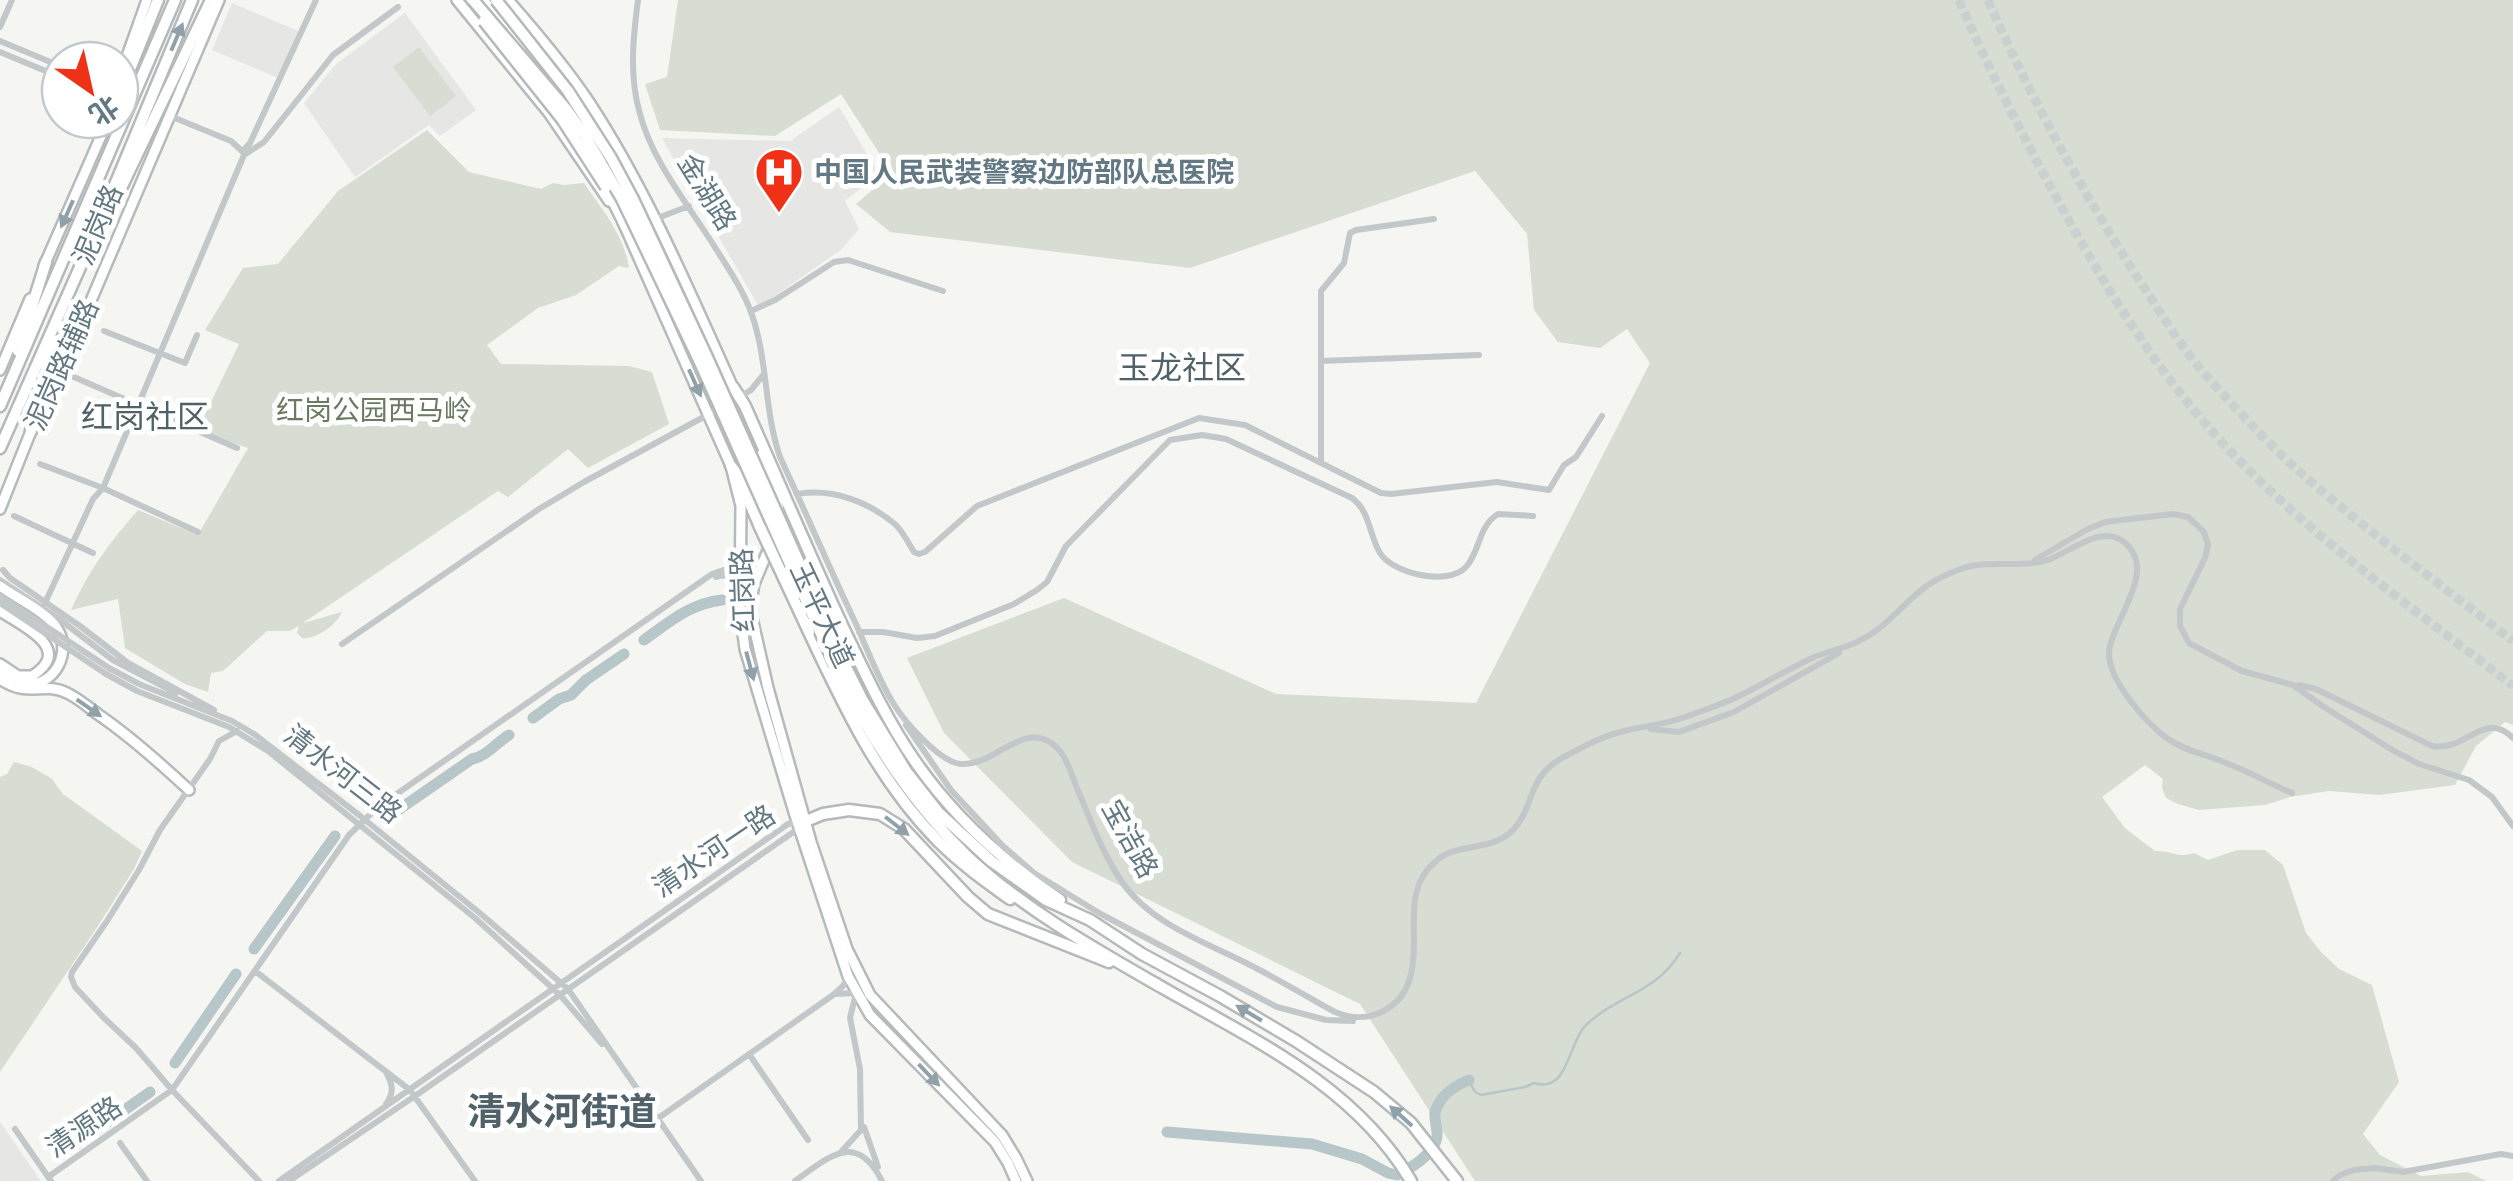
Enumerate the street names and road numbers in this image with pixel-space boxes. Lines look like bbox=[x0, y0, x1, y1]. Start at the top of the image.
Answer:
street label: 金湖路 bbox=[671, 148, 743, 236]
street label: 泥岗路 bbox=[66, 180, 130, 270]
street label: 泥岗路辅路 bbox=[18, 294, 106, 436]
street label: 红岗路 bbox=[725, 547, 761, 633]
street label: 玉平大道 bbox=[783, 557, 861, 673]
street label: 清水河三路 bbox=[278, 718, 408, 830]
street label: 宝洁路 bbox=[1095, 794, 1165, 884]
street label: 清水河一路 bbox=[647, 798, 781, 904]
street label: 清源路 bbox=[40, 1090, 128, 1164]

